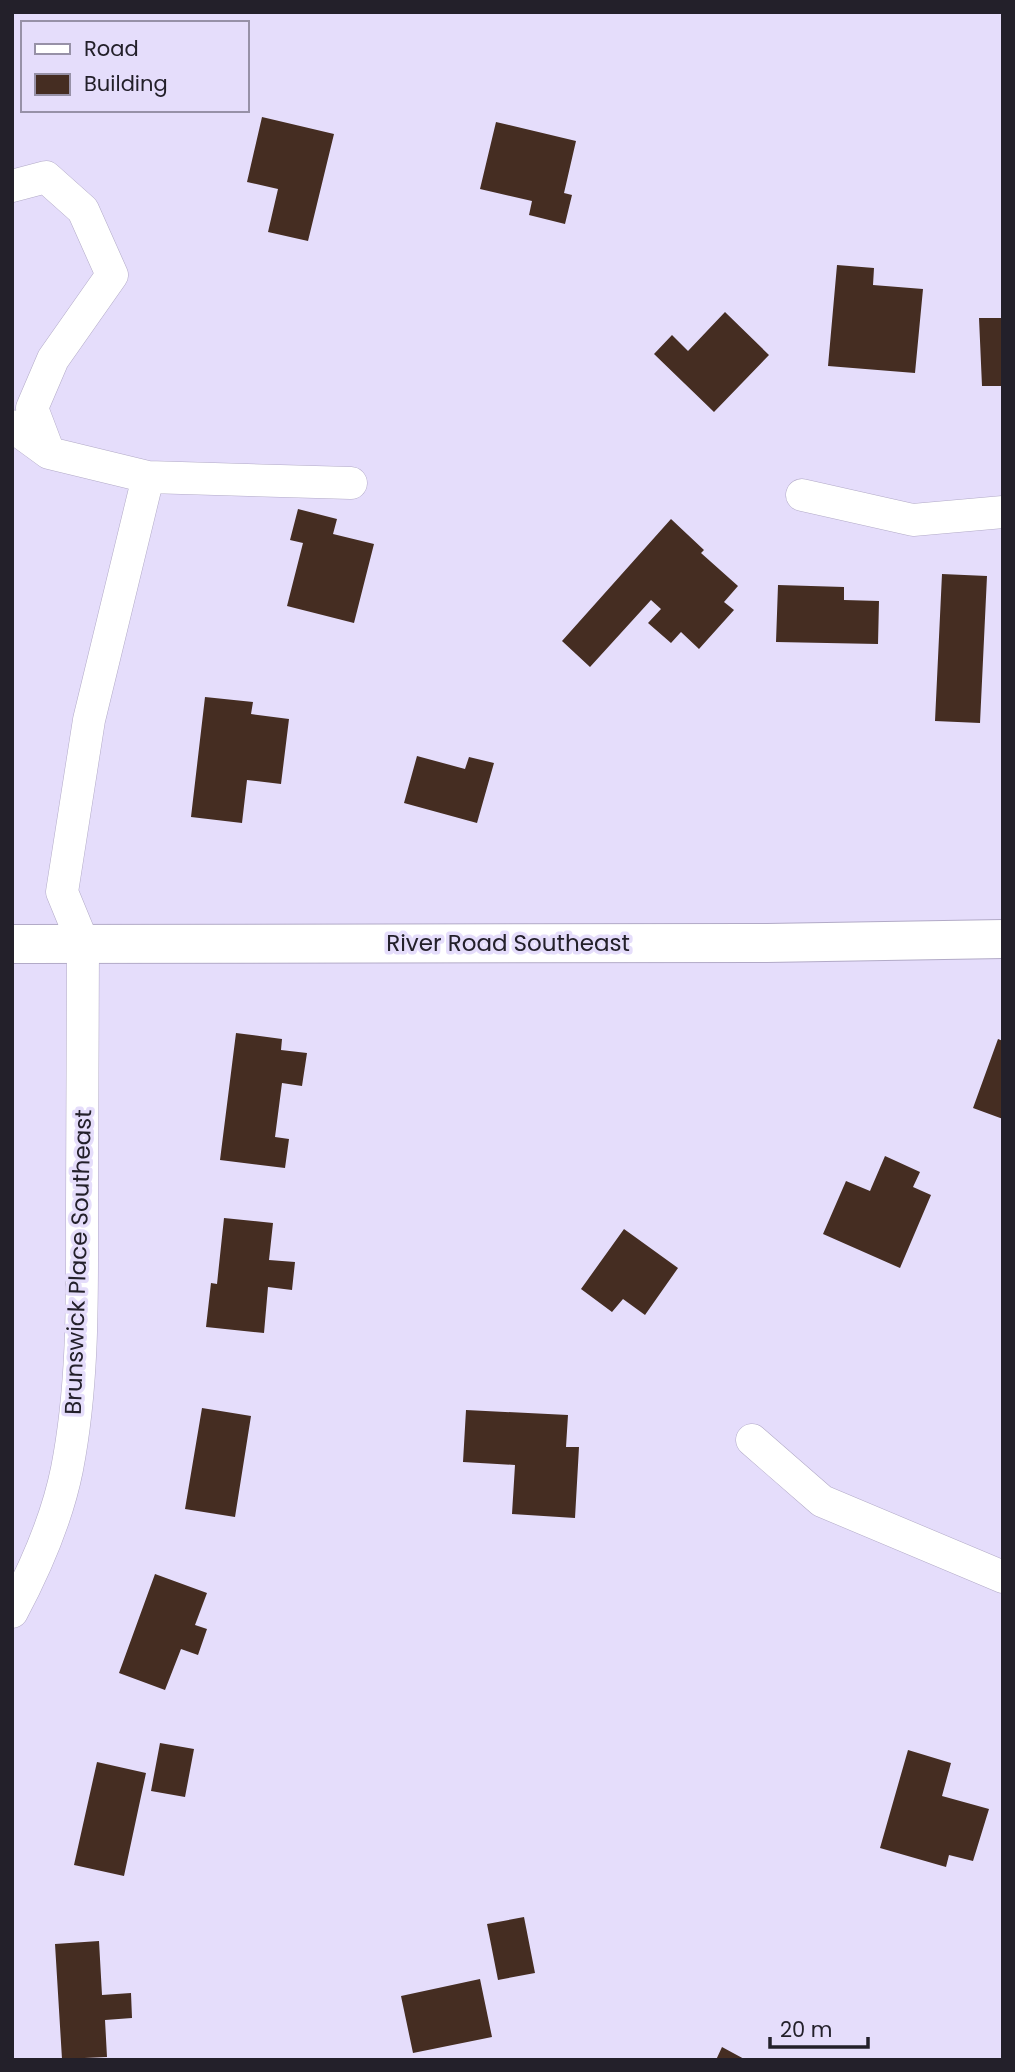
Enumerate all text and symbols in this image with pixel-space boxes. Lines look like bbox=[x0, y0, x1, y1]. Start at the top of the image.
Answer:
legend bbox=[21, 21, 248, 112]
text: Road bbox=[84, 34, 139, 63]
text: Building bbox=[84, 69, 168, 98]
street label: River Road Southeast bbox=[386, 927, 630, 959]
street label: Brunswick Place Southeast bbox=[57, 1109, 99, 1415]
scale bar bbox=[770, 2006, 868, 2050]
text: 20 m bbox=[780, 2015, 833, 2044]

